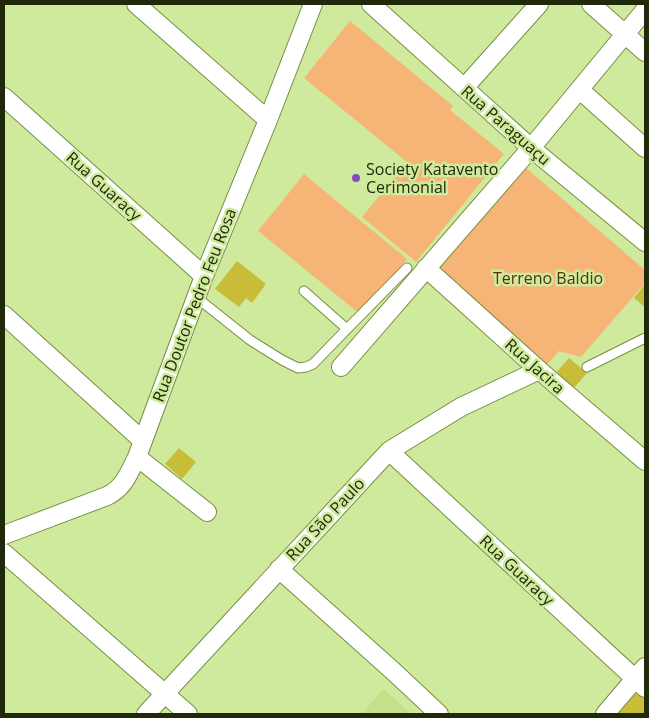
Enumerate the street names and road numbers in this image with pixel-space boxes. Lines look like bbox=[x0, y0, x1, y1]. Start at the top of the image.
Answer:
street label: Rua Paraguaçu bbox=[457, 80, 555, 170]
street label: Rua Guaracy bbox=[62, 146, 147, 226]
street label: Rua Doutor Pedro Feu Rosa bbox=[147, 205, 241, 405]
street label: Rua Jacira bbox=[500, 333, 570, 399]
street label: Rua São Paulo bbox=[281, 473, 369, 565]
street label: Rua Guaracy bbox=[475, 530, 560, 611]

